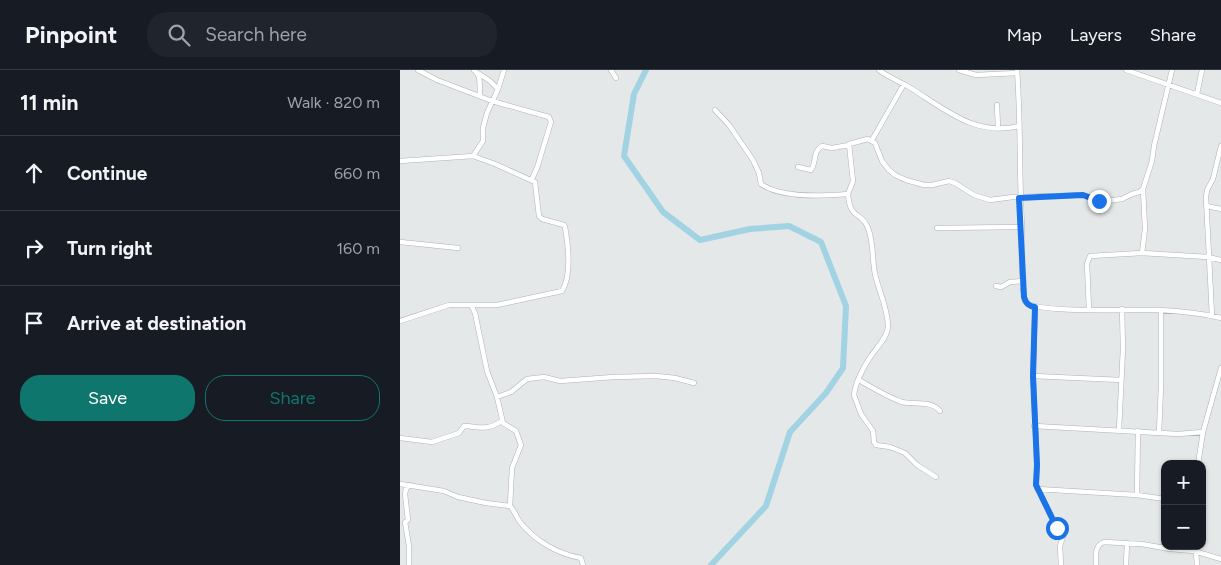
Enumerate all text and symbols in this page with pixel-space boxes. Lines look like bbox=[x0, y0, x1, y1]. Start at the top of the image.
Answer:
search box bbox=[147, 12, 497, 57]
text: Pinpoint bbox=[25, 20, 117, 49]
icon: search bbox=[165, 21, 193, 49]
text: Search here bbox=[205, 23, 307, 46]
text: Map bbox=[1007, 24, 1042, 46]
text: Layers bbox=[1070, 24, 1122, 46]
text: Share bbox=[1150, 24, 1196, 46]
text: 11 min bbox=[20, 90, 78, 115]
text: Walk · 820 m bbox=[287, 93, 380, 112]
icon: ahead bbox=[20, 159, 48, 187]
text: Continue bbox=[67, 162, 147, 185]
text: 660 m bbox=[334, 164, 380, 183]
route end bbox=[1088, 190, 1111, 213]
icon: right bbox=[20, 234, 48, 262]
text: Turn right bbox=[67, 237, 153, 260]
text: 160 m bbox=[337, 239, 380, 258]
icon: arrive bbox=[20, 309, 48, 337]
text: Arrive at destination bbox=[67, 312, 246, 335]
button: Save bbox=[20, 375, 195, 421]
button: Share bbox=[205, 375, 380, 421]
map controls bbox=[1161, 460, 1206, 550]
button: + bbox=[1161, 460, 1206, 505]
button: − bbox=[1161, 505, 1206, 550]
route start bbox=[1046, 517, 1069, 540]

